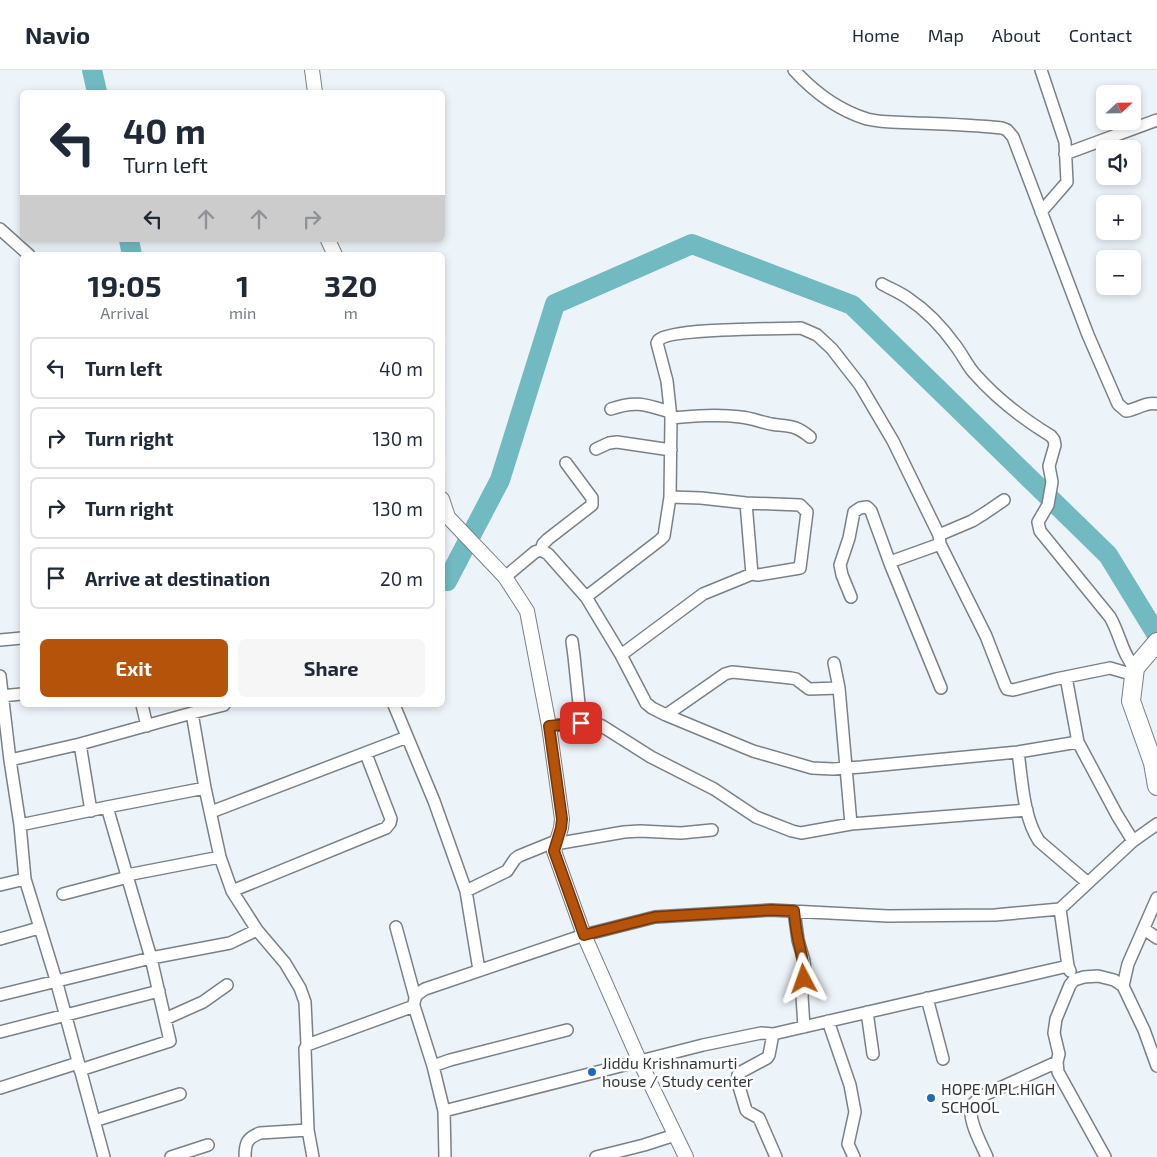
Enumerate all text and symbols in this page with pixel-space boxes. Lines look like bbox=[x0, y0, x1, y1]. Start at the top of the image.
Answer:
text: Navio bbox=[25, 20, 90, 49]
text: Home bbox=[852, 24, 900, 46]
text: Map bbox=[928, 24, 964, 46]
text: About bbox=[992, 24, 1041, 46]
text: Contact bbox=[1069, 24, 1132, 46]
north arrow bbox=[1096, 85, 1141, 130]
map controls bbox=[1096, 85, 1141, 295]
text: 40 m bbox=[123, 109, 206, 151]
icon: left bbox=[40, 110, 105, 175]
button: sound bbox=[1096, 140, 1141, 185]
text: Turn left bbox=[123, 151, 208, 177]
button: + bbox=[1096, 195, 1141, 240]
icon: left bbox=[139, 205, 167, 233]
icon: ahead bbox=[192, 205, 220, 233]
icon: ahead bbox=[245, 205, 273, 233]
icon: right bbox=[298, 205, 326, 233]
button: − bbox=[1096, 250, 1141, 295]
text: 19:05 bbox=[88, 267, 161, 303]
text: 1 bbox=[236, 267, 249, 303]
text: 320 bbox=[324, 267, 377, 303]
text: Arrival bbox=[100, 303, 149, 322]
text: min bbox=[229, 303, 256, 322]
text: m bbox=[344, 303, 358, 322]
icon: left bbox=[42, 354, 70, 382]
text: Turn left bbox=[85, 357, 162, 380]
text: 40 m bbox=[379, 357, 423, 380]
icon: right bbox=[42, 424, 70, 452]
text: Turn right bbox=[85, 427, 173, 450]
text: 130 m bbox=[373, 427, 423, 450]
icon: right bbox=[42, 494, 70, 522]
text: Turn right bbox=[85, 497, 173, 520]
text: 130 m bbox=[373, 497, 423, 520]
icon: arrive bbox=[42, 564, 70, 592]
text: Arrive at destination bbox=[85, 567, 270, 590]
text: 20 m bbox=[380, 567, 423, 590]
button: Exit bbox=[40, 639, 228, 697]
button: Share bbox=[238, 639, 425, 697]
pin bbox=[560, 702, 602, 744]
icon: arrive bbox=[567, 709, 595, 737]
position arrow bbox=[777, 952, 829, 1004]
place label: Jiddu Krishnamurti house / Study center bbox=[602, 1053, 754, 1090]
marker: Jiddu Krishnamurti house / Study center bbox=[586, 1066, 598, 1078]
place label: HOPE MPL.HIGH SCHOOL bbox=[941, 1079, 1055, 1116]
marker: HOPE MPL.HIGH SCHOOL bbox=[925, 1092, 937, 1104]

